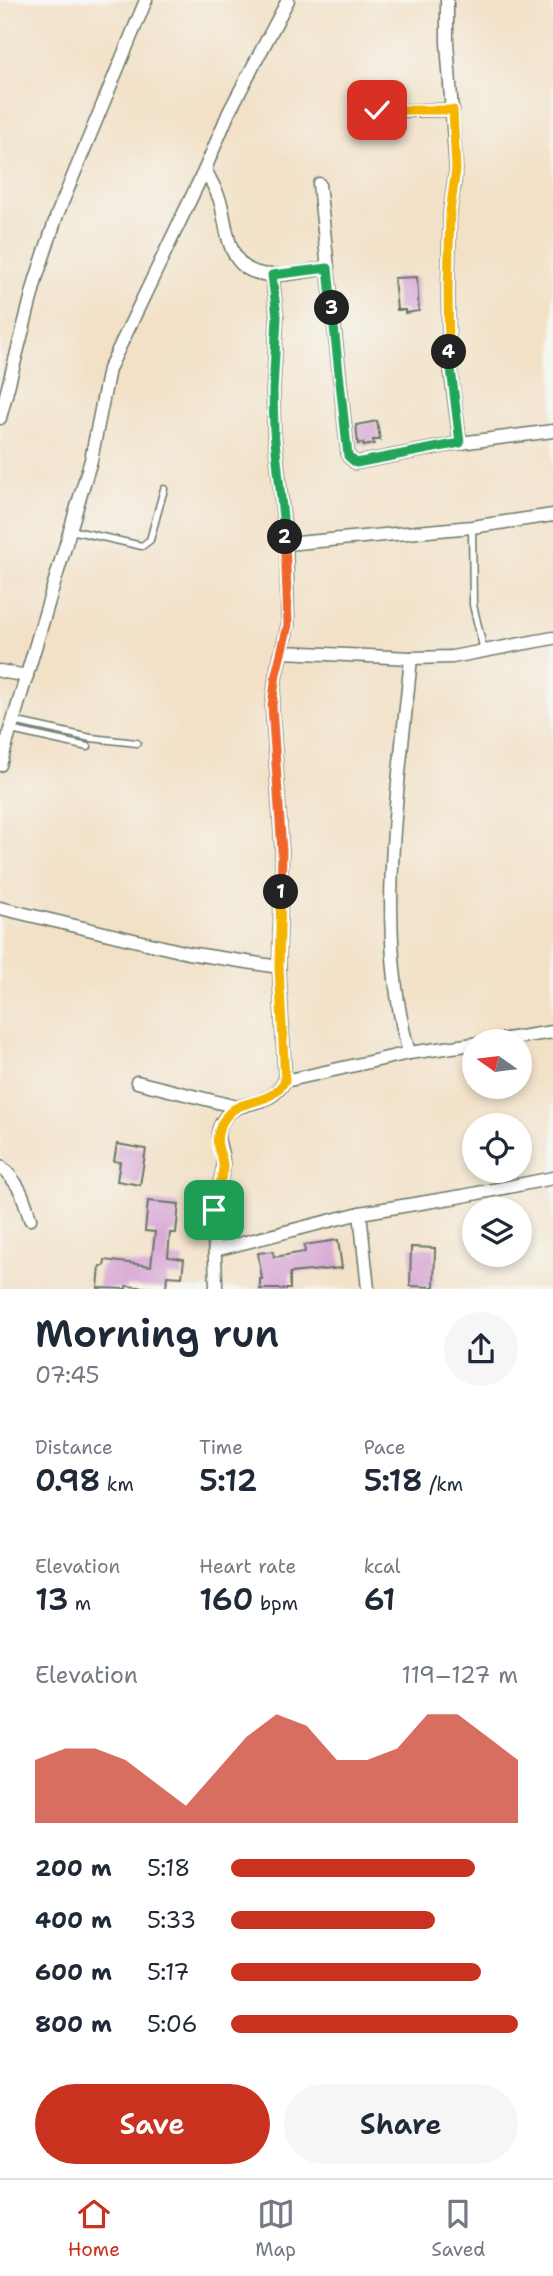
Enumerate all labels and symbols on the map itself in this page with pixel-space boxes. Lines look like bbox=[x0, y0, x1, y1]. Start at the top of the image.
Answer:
pin bbox=[347, 80, 407, 140]
pin: 3 bbox=[314, 290, 350, 326]
pin: 4 bbox=[432, 334, 466, 370]
pin: 2 bbox=[268, 520, 302, 554]
pin: 1 bbox=[264, 874, 298, 910]
north arrow bbox=[462, 1029, 532, 1099]
pin bbox=[184, 1180, 244, 1240]

